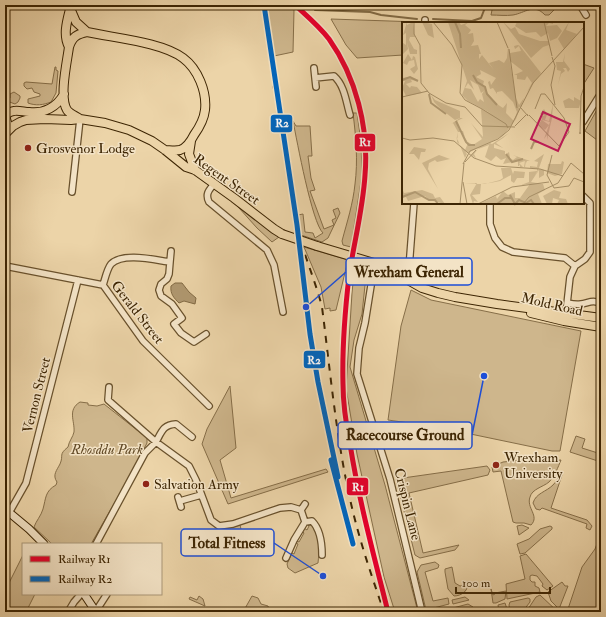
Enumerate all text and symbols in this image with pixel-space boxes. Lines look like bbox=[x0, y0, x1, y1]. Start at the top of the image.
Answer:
inset map bbox=[402, 22, 584, 204]
line badge: R2 bbox=[270, 114, 293, 133]
text: R2 bbox=[275, 117, 289, 130]
line badge: R1 bbox=[354, 133, 376, 152]
text: R1 bbox=[359, 136, 371, 149]
place label: Grosvenor Lodge bbox=[36, 140, 135, 157]
marker: Grosvenor Lodge bbox=[23, 143, 33, 153]
street label: Regent Street bbox=[190, 150, 263, 209]
callout: Wrexham General bbox=[346, 258, 472, 285]
text: Wrexham General bbox=[353, 263, 464, 282]
street label: Gerald Street bbox=[108, 277, 168, 348]
street label: Mold Road bbox=[519, 289, 584, 320]
line badge: R2 bbox=[303, 350, 326, 369]
text: R2 bbox=[307, 354, 321, 367]
street label: Vernon Street bbox=[19, 355, 54, 435]
callout: Racecourse Ground bbox=[338, 422, 472, 449]
text: Racecourse Ground bbox=[346, 426, 465, 445]
park label: Rhosddu Park bbox=[70, 441, 143, 458]
place label: Wrexham University bbox=[503, 449, 563, 483]
marker: Wrexham University bbox=[491, 460, 501, 470]
street label: Crispin Lane bbox=[389, 466, 425, 542]
place label: Salvation Army bbox=[154, 476, 240, 494]
line badge: R1 bbox=[346, 477, 369, 496]
marker: Salvation Army bbox=[141, 479, 151, 489]
text: R1 bbox=[352, 481, 364, 494]
callout: Total Fitness bbox=[181, 529, 274, 556]
text: Total Fitness bbox=[188, 534, 265, 553]
legend bbox=[22, 543, 162, 595]
text: Railway R1 bbox=[58, 552, 111, 567]
scale bar bbox=[456, 569, 550, 595]
text: Railway R2 bbox=[58, 572, 112, 587]
text: 100 m bbox=[462, 576, 491, 591]

